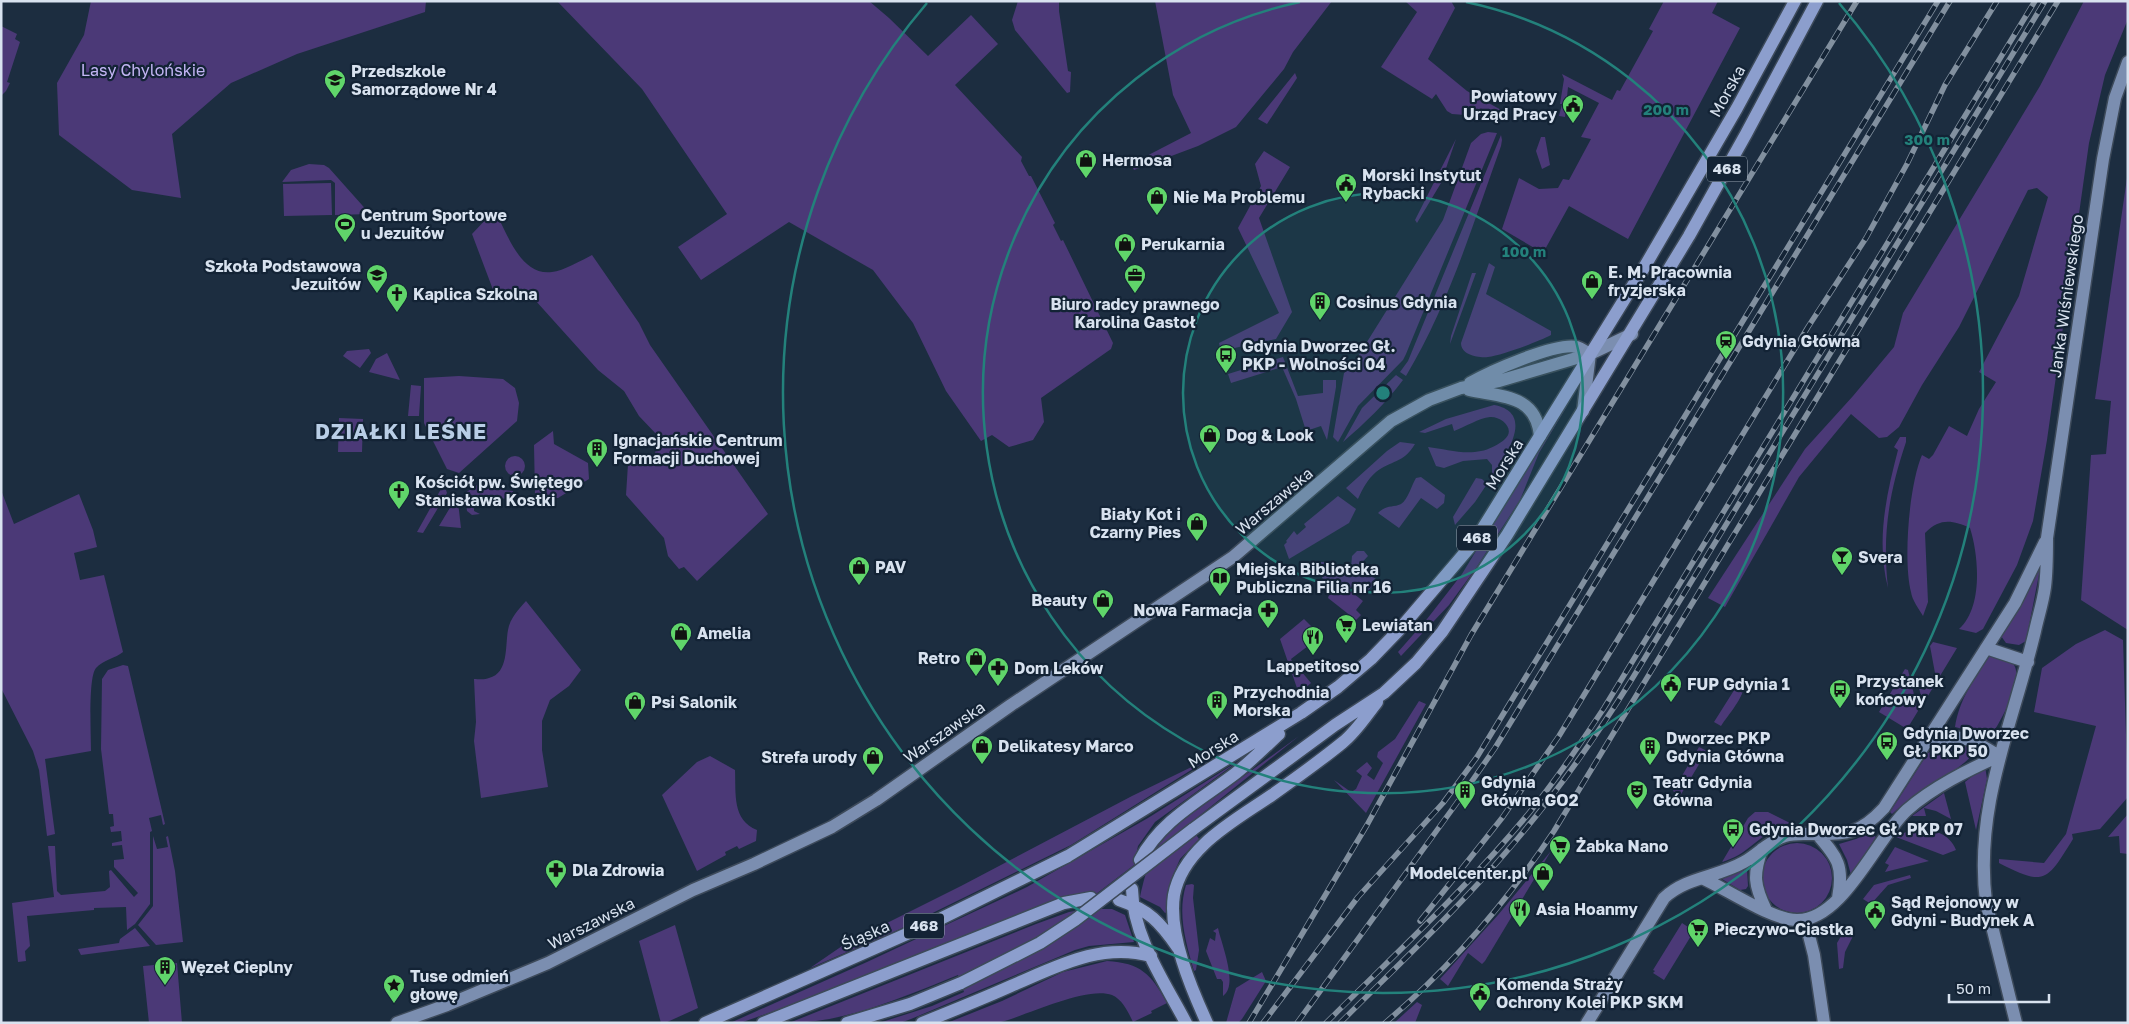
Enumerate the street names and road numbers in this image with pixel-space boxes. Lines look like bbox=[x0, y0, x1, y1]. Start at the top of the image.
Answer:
street label: Morska bbox=[1705, 62, 1749, 120]
road number: 468 bbox=[1707, 156, 1747, 182]
street label: Janka Wiśniewskiego bbox=[2045, 213, 2087, 379]
street label: Morska bbox=[1481, 435, 1527, 493]
street label: Warszawska bbox=[1231, 463, 1317, 539]
road number: 468 bbox=[1457, 526, 1497, 550]
street label: Warszawska bbox=[899, 697, 989, 767]
street label: Morska bbox=[1184, 726, 1242, 772]
street label: Warszawska bbox=[544, 893, 638, 953]
road number: 468 bbox=[904, 914, 944, 938]
street label: Śląska bbox=[838, 916, 892, 954]

